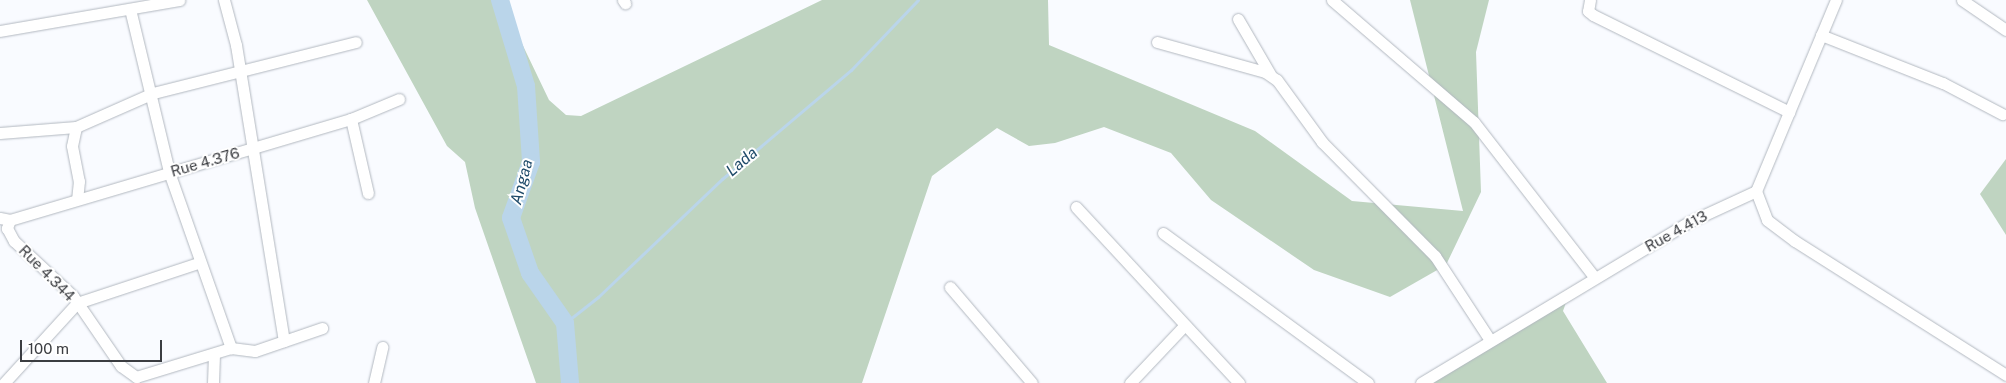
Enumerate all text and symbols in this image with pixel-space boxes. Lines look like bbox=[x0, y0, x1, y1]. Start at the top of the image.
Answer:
water label: Lada bbox=[722, 143, 762, 181]
street label: Rue 4.376 bbox=[168, 144, 242, 180]
water label: Angaa bbox=[507, 157, 537, 207]
street label: Rue 4.413 bbox=[1642, 207, 1710, 255]
street label: Rue 4.344 bbox=[15, 241, 79, 305]
scale bar bbox=[22, 330, 165, 362]
text: 100 m bbox=[28, 340, 69, 357]

